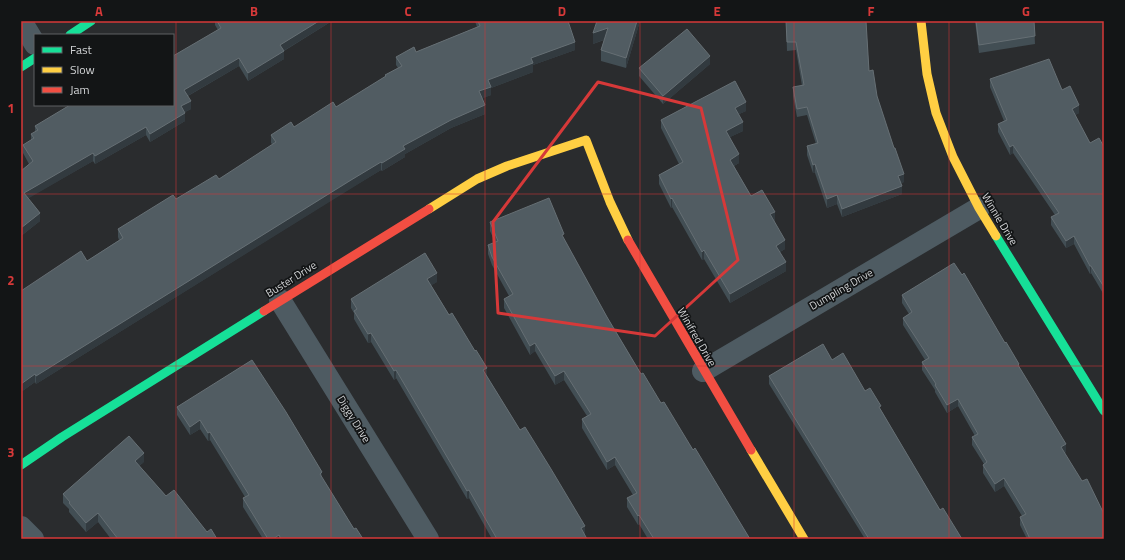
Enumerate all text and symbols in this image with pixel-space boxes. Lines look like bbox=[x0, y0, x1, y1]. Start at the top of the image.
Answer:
text: A bbox=[95, 1, 103, 21]
text: B bbox=[250, 1, 258, 21]
text: C bbox=[404, 1, 412, 21]
text: D bbox=[558, 1, 566, 21]
text: E bbox=[713, 1, 721, 21]
text: F bbox=[868, 1, 875, 21]
text: G bbox=[1022, 1, 1030, 21]
legend bbox=[34, 34, 174, 106]
text: Fast bbox=[70, 40, 93, 59]
text: Slow bbox=[70, 60, 95, 79]
text: Jam bbox=[70, 80, 90, 99]
text: 1 bbox=[7, 98, 15, 118]
street label: Winnie Drive bbox=[978, 190, 1022, 249]
street label: Buster Drive bbox=[262, 257, 320, 301]
street label: Dumpling Drive bbox=[806, 264, 876, 314]
text: 2 bbox=[7, 270, 15, 290]
street label: Winifred Drive bbox=[674, 305, 721, 370]
street label: Diggy Drive bbox=[333, 392, 375, 446]
text: 3 bbox=[7, 442, 15, 462]

